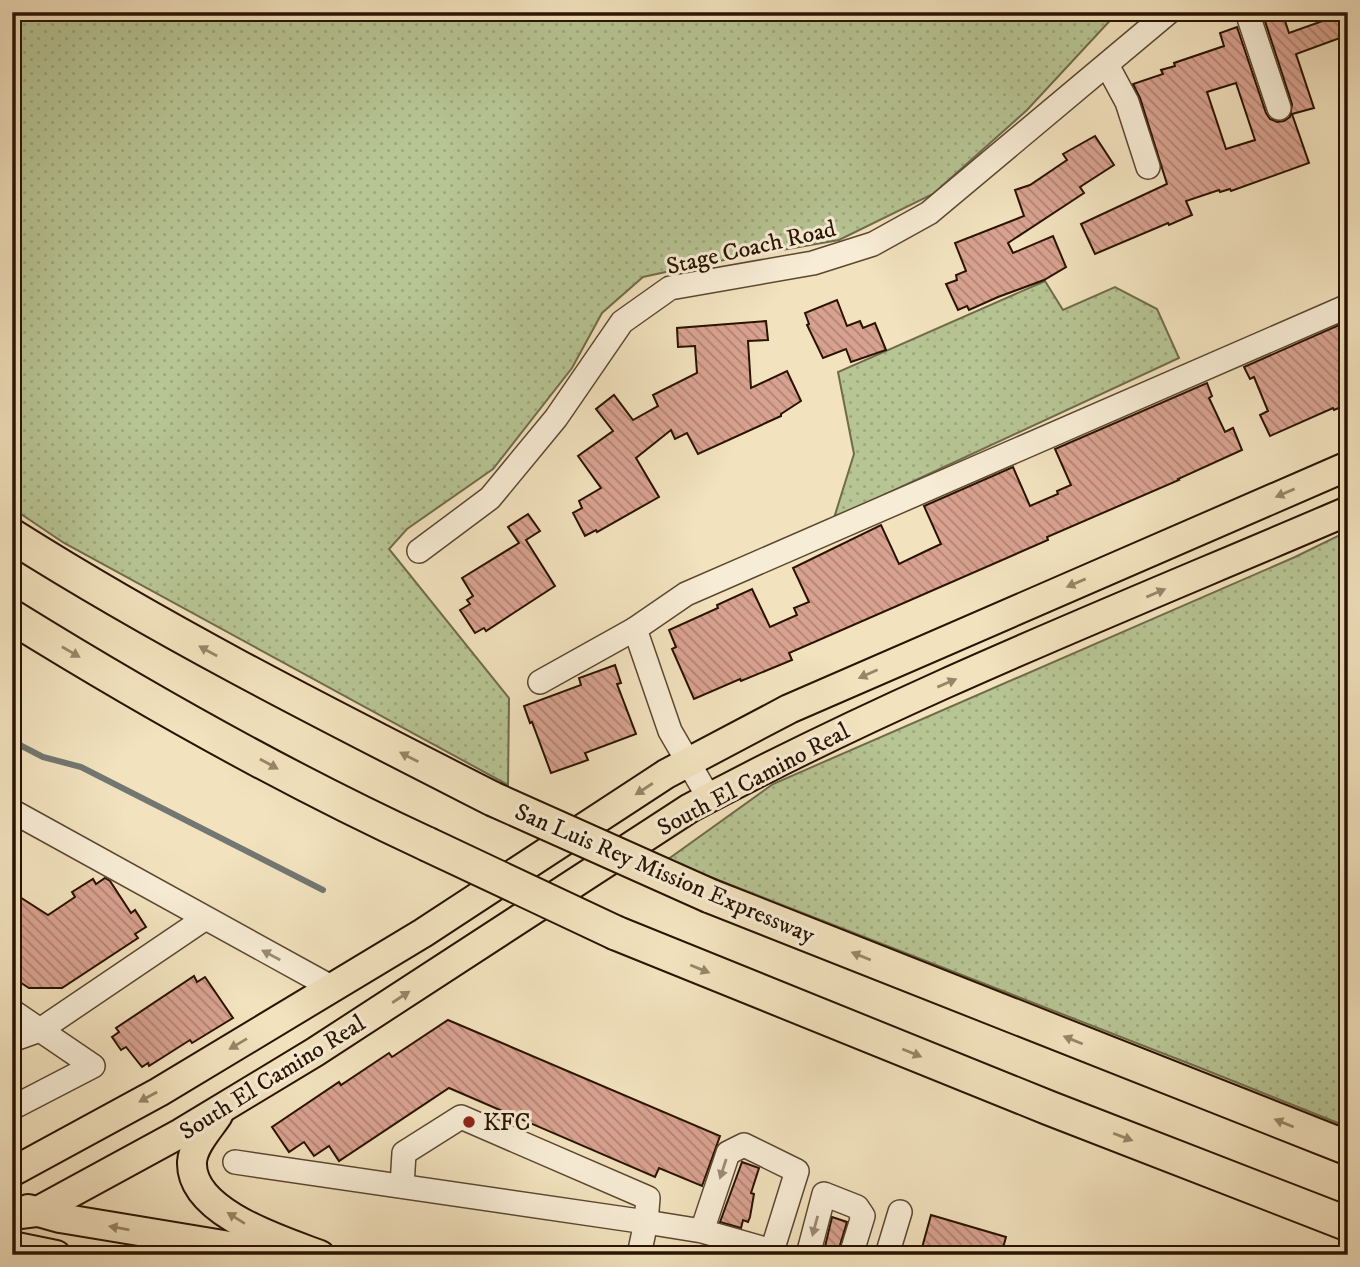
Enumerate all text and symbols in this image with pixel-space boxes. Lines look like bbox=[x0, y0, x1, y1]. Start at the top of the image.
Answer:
street label: Stage Coach Road bbox=[664, 214, 839, 282]
one-way arrow bbox=[1275, 487, 1295, 499]
one-way arrow bbox=[1066, 578, 1087, 589]
one-way arrow bbox=[1145, 588, 1166, 599]
one-way arrow bbox=[198, 645, 217, 657]
one-way arrow bbox=[61, 646, 80, 658]
one-way arrow bbox=[858, 668, 878, 680]
one-way arrow bbox=[936, 677, 957, 688]
street label: South El Camino Real bbox=[652, 716, 855, 843]
one-way arrow bbox=[399, 751, 419, 762]
one-way arrow bbox=[259, 758, 279, 770]
one-way arrow bbox=[634, 782, 653, 795]
street label: San Luis Rey Mission Expressway bbox=[510, 797, 820, 951]
one-way arrow bbox=[261, 949, 281, 960]
one-way arrow bbox=[850, 951, 871, 962]
one-way arrow bbox=[690, 963, 711, 974]
one-way arrow bbox=[392, 990, 411, 1003]
street label: South El Camino Real bbox=[174, 1008, 372, 1147]
one-way arrow bbox=[1062, 1034, 1083, 1045]
one-way arrow bbox=[228, 1037, 247, 1050]
one-way arrow bbox=[901, 1048, 922, 1059]
one-way arrow bbox=[138, 1092, 158, 1103]
place label: KFC bbox=[483, 1108, 531, 1138]
marker: KFC bbox=[461, 1114, 477, 1130]
one-way arrow bbox=[1274, 1117, 1295, 1128]
one-way arrow bbox=[1113, 1131, 1134, 1142]
one-way arrow bbox=[717, 1158, 728, 1179]
one-way arrow bbox=[226, 1212, 245, 1225]
one-way arrow bbox=[810, 1216, 820, 1237]
one-way arrow bbox=[108, 1222, 130, 1233]

